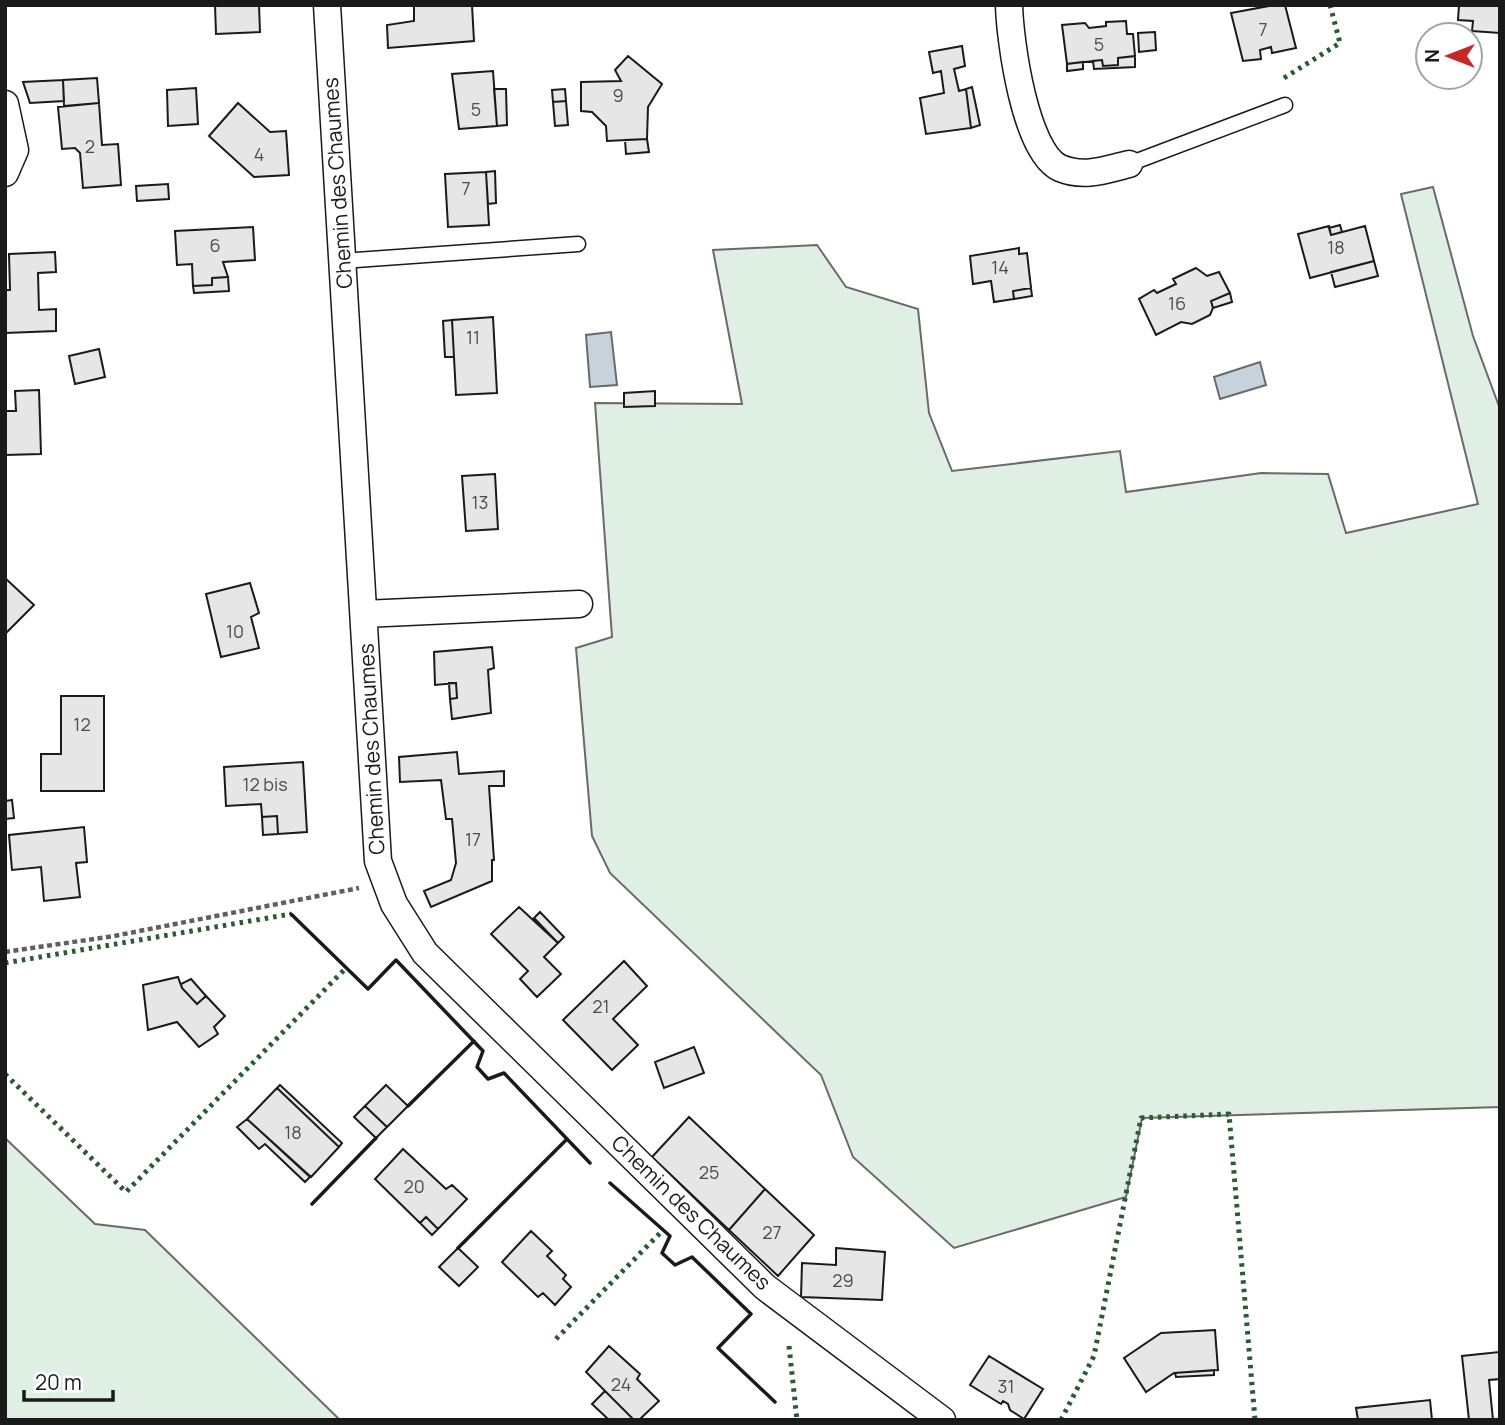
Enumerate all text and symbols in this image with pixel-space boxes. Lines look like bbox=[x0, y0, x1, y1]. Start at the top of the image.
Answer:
house number: 7 bbox=[1258, 17, 1268, 41]
north arrow bbox=[1414, 21, 1484, 91]
house number: 5 bbox=[1094, 32, 1104, 56]
text: N bbox=[1419, 49, 1445, 63]
street label: Chemin des Chaumes bbox=[316, 77, 358, 290]
house number: 9 bbox=[612, 83, 624, 107]
house number: 5 bbox=[471, 97, 481, 121]
house number: 2 bbox=[85, 134, 95, 158]
house number: 4 bbox=[254, 142, 264, 166]
house number: 7 bbox=[461, 176, 471, 200]
house number: 6 bbox=[209, 233, 221, 257]
house number: 18 bbox=[1327, 235, 1345, 259]
house number: 14 bbox=[991, 255, 1009, 279]
house number: 16 bbox=[1168, 291, 1186, 315]
house number: 11 bbox=[466, 325, 480, 349]
house number: 13 bbox=[472, 490, 488, 514]
house number: 10 bbox=[226, 619, 244, 643]
street label: Chemin des Chaumes bbox=[351, 643, 391, 855]
house number: 12 bbox=[73, 712, 91, 736]
house number: 12 bis bbox=[242, 772, 288, 796]
house number: 17 bbox=[465, 827, 481, 851]
house number: 21 bbox=[592, 994, 610, 1018]
house number: 18 bbox=[284, 1120, 302, 1144]
street label: Chemin des Chaumes bbox=[606, 1129, 777, 1296]
house number: 25 bbox=[699, 1160, 719, 1184]
house number: 20 bbox=[403, 1174, 425, 1198]
house number: 27 bbox=[762, 1220, 782, 1244]
house number: 29 bbox=[832, 1268, 854, 1292]
scale bar bbox=[24, 1358, 114, 1402]
text: 20 m bbox=[35, 1368, 82, 1396]
house number: 24 bbox=[611, 1372, 631, 1396]
house number: 31 bbox=[998, 1374, 1014, 1398]

